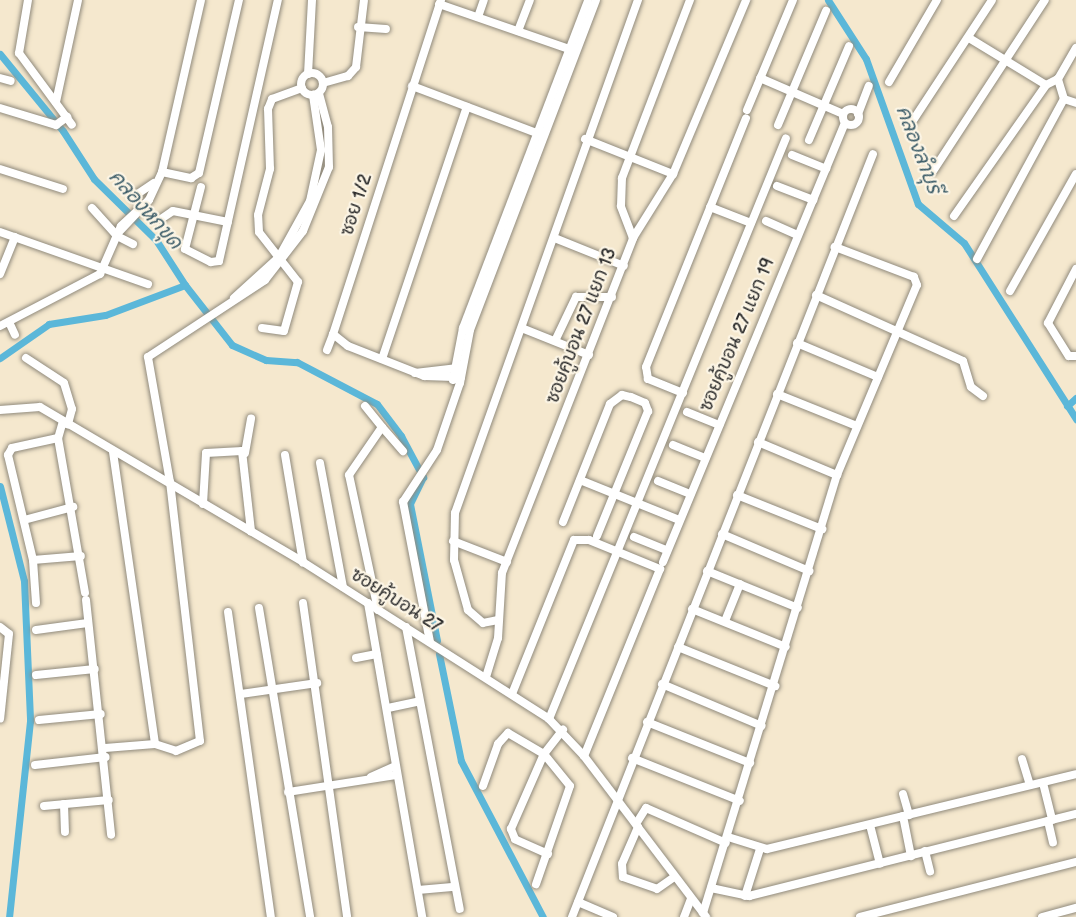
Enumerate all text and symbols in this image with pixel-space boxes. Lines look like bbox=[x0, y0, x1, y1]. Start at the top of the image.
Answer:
water label: คลองลำบุรี bbox=[890, 103, 946, 197]
water label: คลองหกขุด bbox=[103, 166, 187, 254]
street label: ซอย 1/2 bbox=[337, 171, 377, 239]
street label: ซอยคู้บอน 27 แยก 13 bbox=[542, 244, 622, 408]
street label: ซอยคู้บอน 27 แยก 19 bbox=[696, 254, 780, 416]
street label: ซอยคู้บอน 27 bbox=[346, 564, 446, 638]

